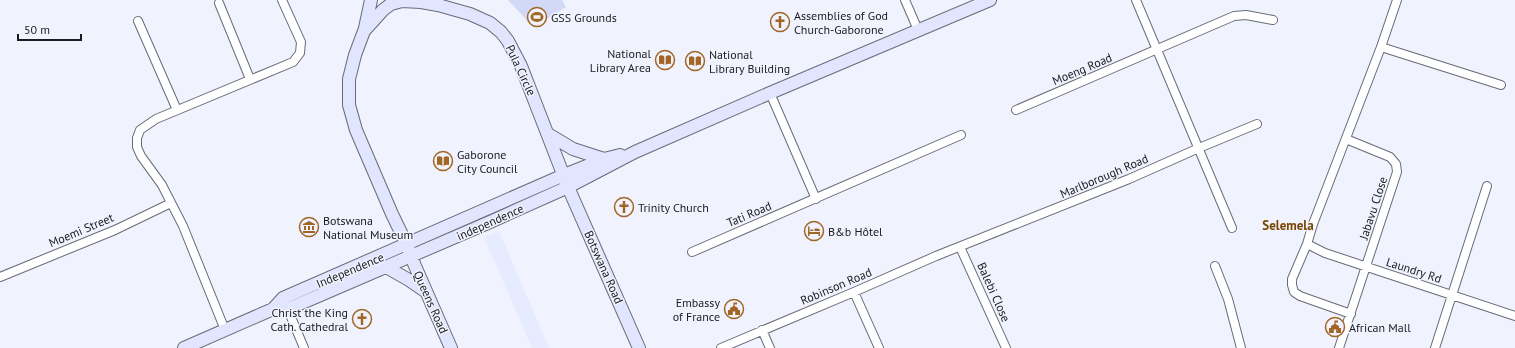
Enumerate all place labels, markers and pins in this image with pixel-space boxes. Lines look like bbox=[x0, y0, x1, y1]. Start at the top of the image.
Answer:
sports icon: GSS Grounds bbox=[526, 6, 548, 28]
place label: Assemblies of God Church-Gaborone bbox=[794, 8, 888, 37]
place label: GSS Grounds bbox=[551, 10, 617, 25]
church icon: Assemblies of God Church-Gaborone bbox=[769, 11, 791, 33]
place label: National Library Area bbox=[590, 46, 651, 75]
place label: National Library Building bbox=[709, 47, 790, 76]
library icon: National Library Area bbox=[654, 49, 676, 71]
library icon: National Library Building bbox=[684, 50, 706, 72]
place label: Gaborone City Council bbox=[457, 147, 518, 176]
library icon: Gaborone City Council bbox=[432, 150, 454, 172]
church icon: Trinity Church bbox=[613, 196, 635, 218]
place label: Trinity Church bbox=[638, 200, 709, 215]
place label: Botswana National Museum bbox=[323, 213, 413, 242]
museum icon: Botswana National Museum bbox=[298, 216, 320, 238]
hotel icon: B&b Hôtel bbox=[803, 220, 825, 242]
place label: B&b Hôtel bbox=[828, 224, 883, 239]
place label: Embassy of France bbox=[673, 295, 720, 324]
public building icon: Embassy of France bbox=[723, 298, 745, 320]
place label: Christ the King Cath. Cathedral bbox=[271, 305, 348, 334]
church icon: Christ the King Cath. Cathedral bbox=[351, 308, 373, 330]
public building icon: African Mall bbox=[1324, 316, 1346, 338]
place label: African Mall bbox=[1349, 320, 1411, 335]

